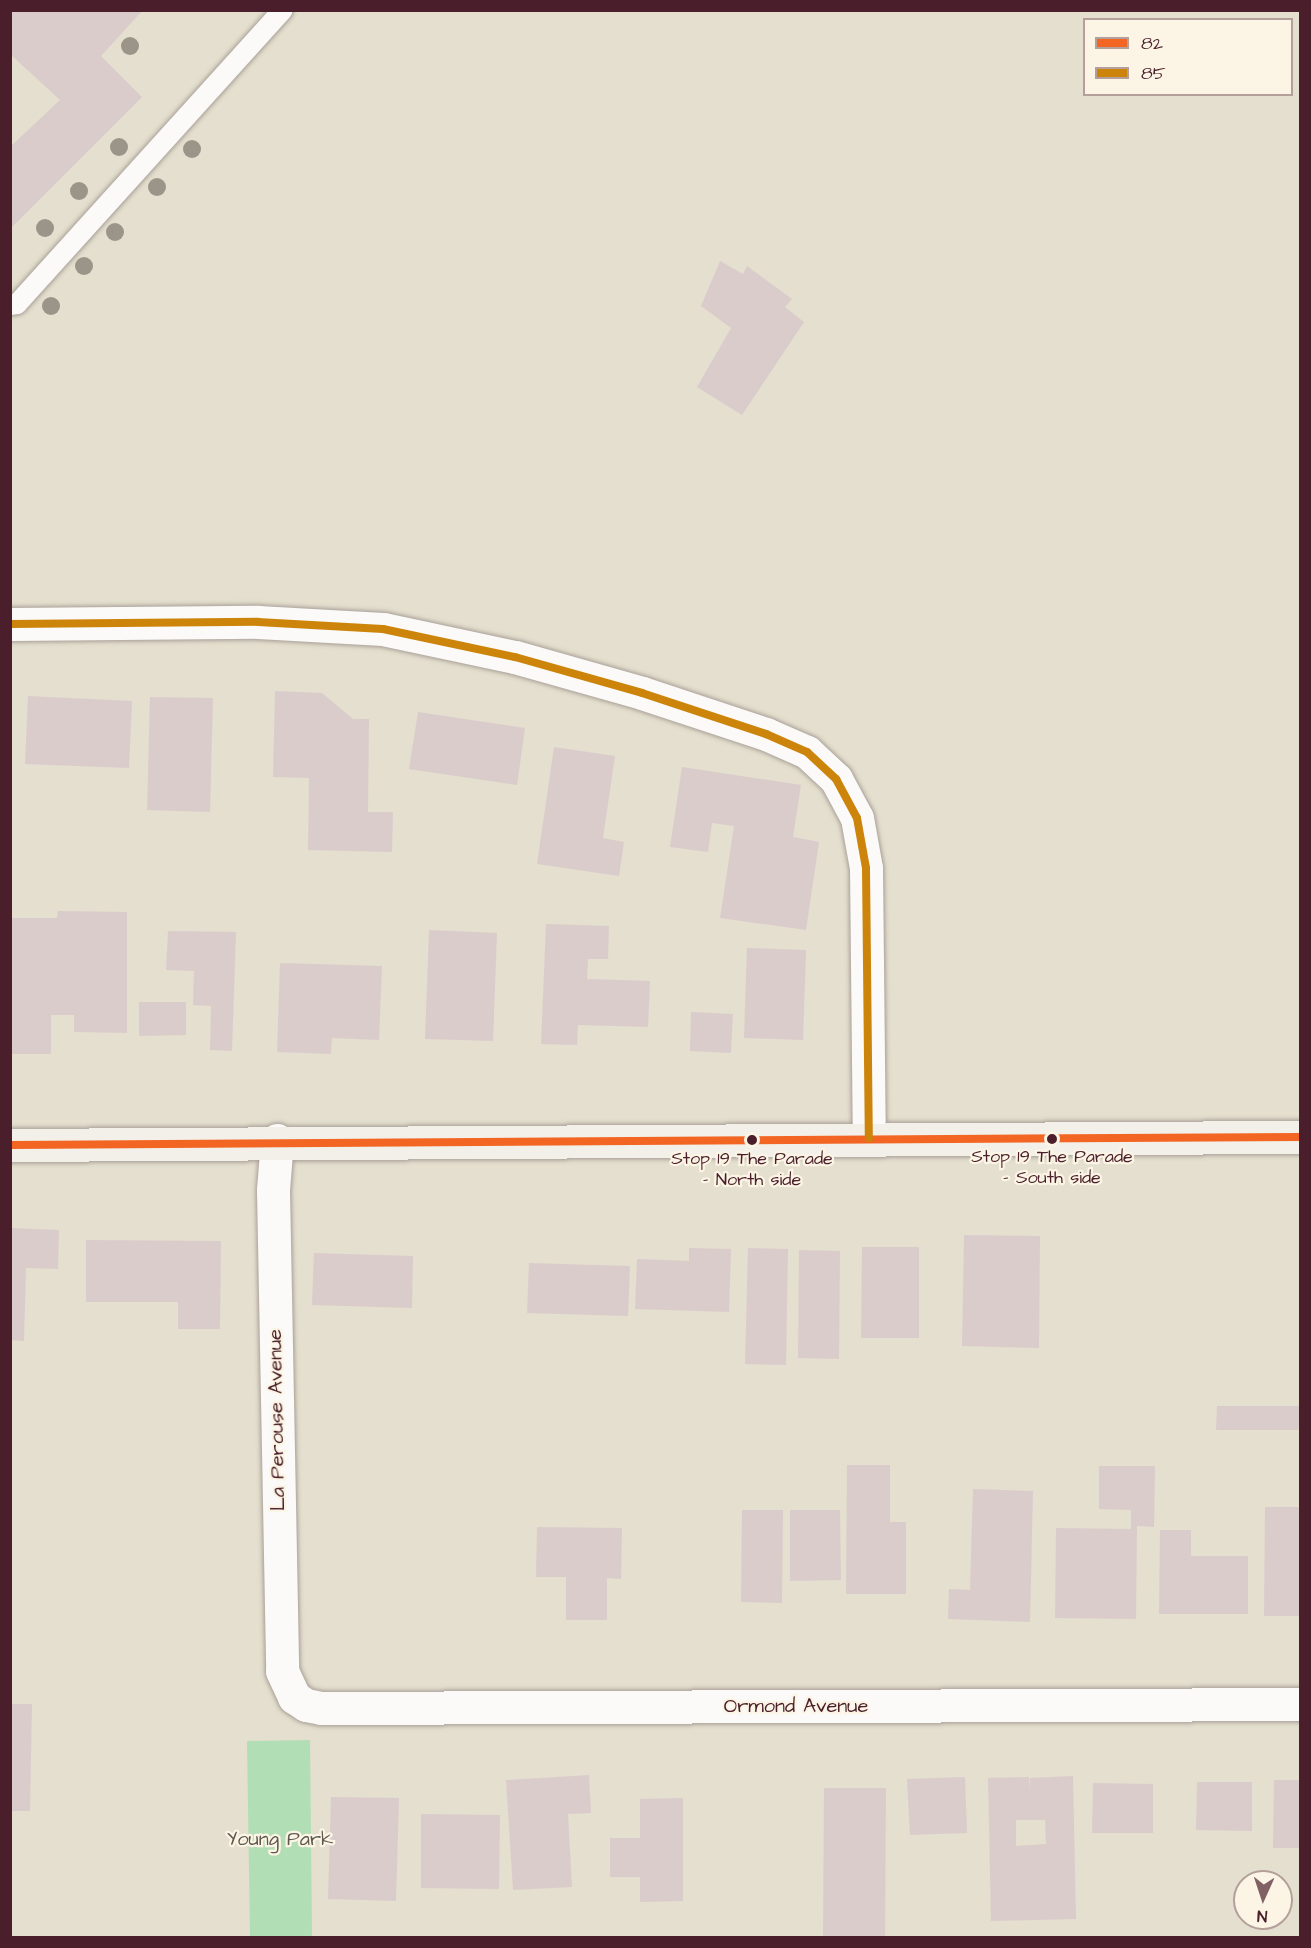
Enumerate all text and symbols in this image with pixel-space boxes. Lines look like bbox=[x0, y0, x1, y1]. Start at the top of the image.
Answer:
legend bbox=[1083, 18, 1293, 96]
text: 82 bbox=[1141, 31, 1163, 56]
text: 85 bbox=[1141, 61, 1165, 86]
marker: Stop 19 The Parade - South side bbox=[1046, 1133, 1058, 1145]
marker: Stop 19 The Parade - North side bbox=[746, 1134, 758, 1146]
place label: Stop 19 The Parade - South side bbox=[971, 1147, 1133, 1190]
place label: Stop 19 The Parade - North side bbox=[671, 1149, 833, 1192]
street label: La Perouse Avenue bbox=[263, 1329, 291, 1511]
street label: Ormond Avenue bbox=[724, 1694, 868, 1718]
park label: Young Park bbox=[227, 1827, 333, 1851]
north arrow bbox=[1233, 1870, 1293, 1930]
text: N bbox=[1257, 1905, 1268, 1927]

